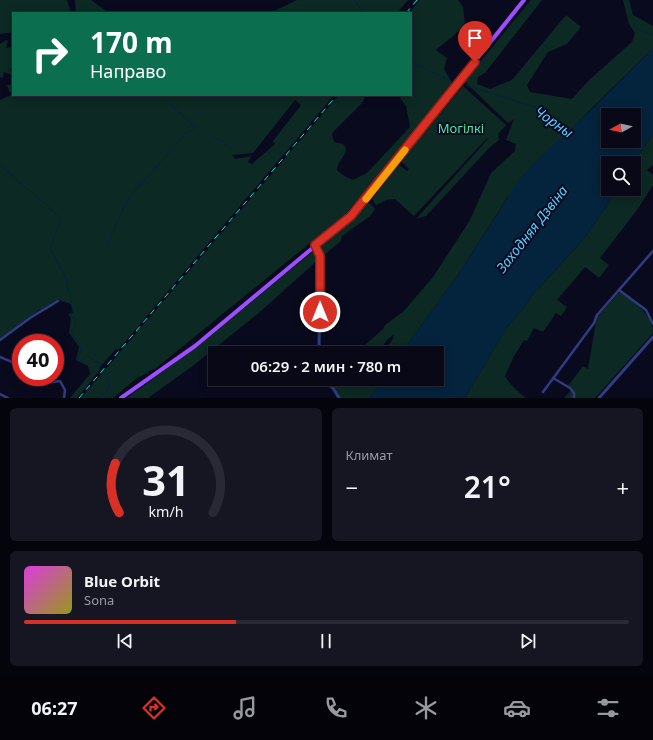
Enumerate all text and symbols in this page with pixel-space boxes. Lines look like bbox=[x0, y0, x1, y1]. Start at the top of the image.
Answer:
pin bbox=[458, 21, 492, 62]
text: 170 m bbox=[90, 23, 173, 61]
icon: arrive bbox=[464, 27, 486, 49]
icon: right bbox=[24, 28, 76, 80]
text: Направо bbox=[90, 59, 166, 83]
water label: Чорны bbox=[531, 102, 577, 142]
north arrow bbox=[601, 108, 641, 148]
map controls bbox=[601, 108, 641, 196]
park label: Могілкі bbox=[438, 119, 484, 137]
button: search bbox=[601, 156, 641, 196]
water label: Заходняя Дзвіна bbox=[491, 181, 572, 277]
position arrow bbox=[299, 291, 341, 333]
speed limit sign: 40 bbox=[12, 334, 64, 386]
text: 06:29 · 2 мин · 780 m bbox=[251, 356, 401, 376]
text: Климат bbox=[346, 446, 392, 464]
text: 31 bbox=[142, 451, 190, 507]
text: 21° bbox=[464, 466, 511, 507]
text: − bbox=[346, 472, 358, 502]
text: + bbox=[616, 472, 629, 502]
text: km/h bbox=[148, 501, 183, 520]
text: Blue Orbit bbox=[84, 571, 160, 591]
text: Sona bbox=[84, 591, 114, 609]
icon: previous bbox=[114, 630, 136, 652]
icon: pause bbox=[315, 630, 337, 652]
icon: next bbox=[517, 630, 539, 652]
icon: directions bbox=[140, 694, 168, 722]
icon: music bbox=[231, 694, 259, 722]
icon: phone bbox=[322, 694, 350, 722]
icon: climate bbox=[412, 694, 440, 722]
icon: car bbox=[503, 694, 531, 722]
icon: filters bbox=[594, 694, 622, 722]
text: 06:27 bbox=[31, 696, 78, 720]

